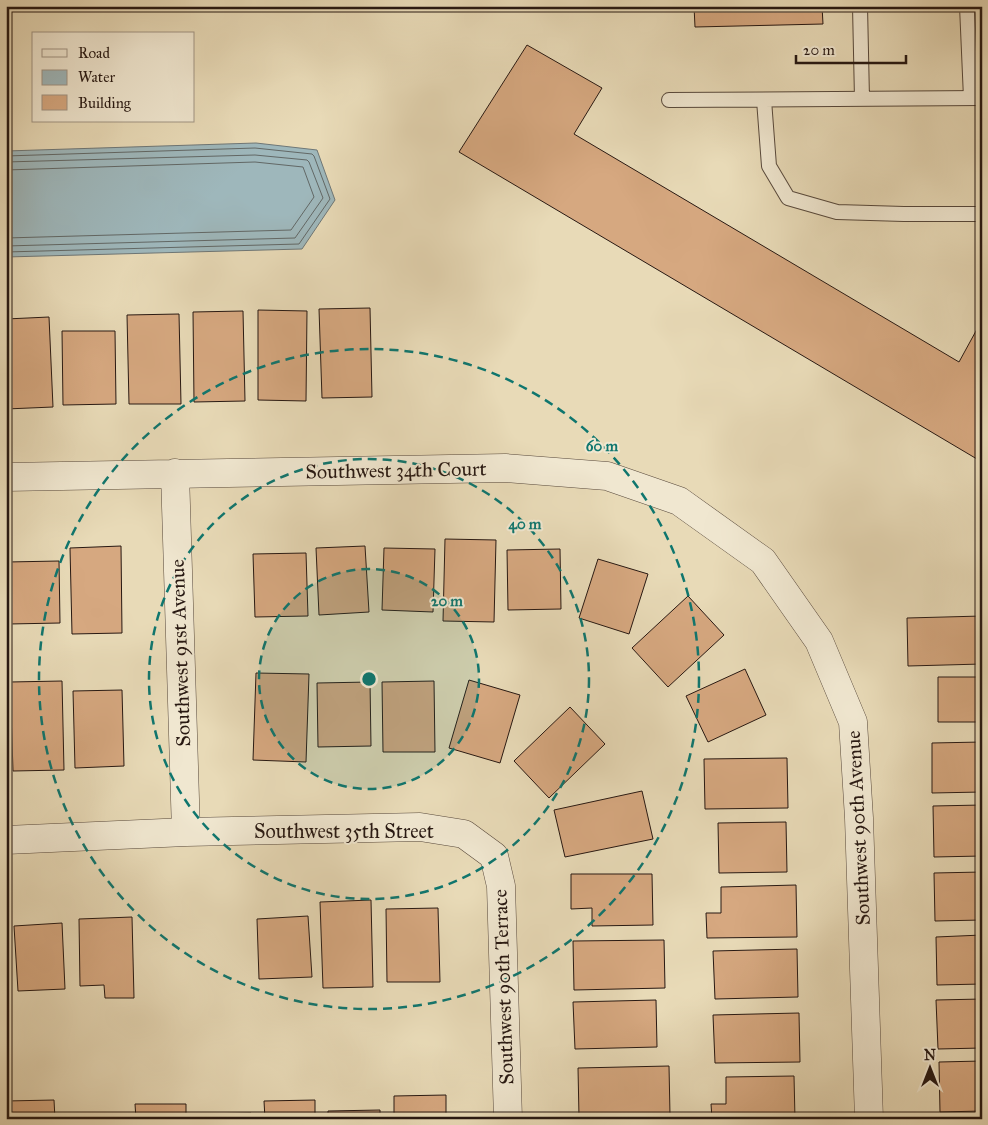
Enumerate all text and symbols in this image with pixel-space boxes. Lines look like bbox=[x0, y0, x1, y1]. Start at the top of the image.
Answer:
legend bbox=[32, 32, 195, 122]
scale bar bbox=[796, 32, 906, 64]
text: 20 m bbox=[803, 41, 835, 59]
text: Road bbox=[78, 44, 110, 62]
text: Water bbox=[78, 68, 115, 86]
text: Building bbox=[78, 94, 132, 112]
text: 60 m bbox=[586, 437, 619, 455]
street label: Southwest 34th Court bbox=[305, 456, 487, 484]
text: 40 m bbox=[509, 515, 542, 534]
street label: Southwest 91st Avenue bbox=[165, 559, 195, 747]
text: 20 m bbox=[431, 592, 463, 610]
centre of rings bbox=[360, 670, 378, 688]
street label: Southwest 90th Avenue bbox=[841, 730, 875, 926]
street label: Southwest 35th Street bbox=[254, 819, 434, 843]
street label: Southwest 90th Terrace bbox=[488, 889, 518, 1085]
north arrow bbox=[906, 1042, 956, 1092]
text: N bbox=[924, 1047, 936, 1064]

